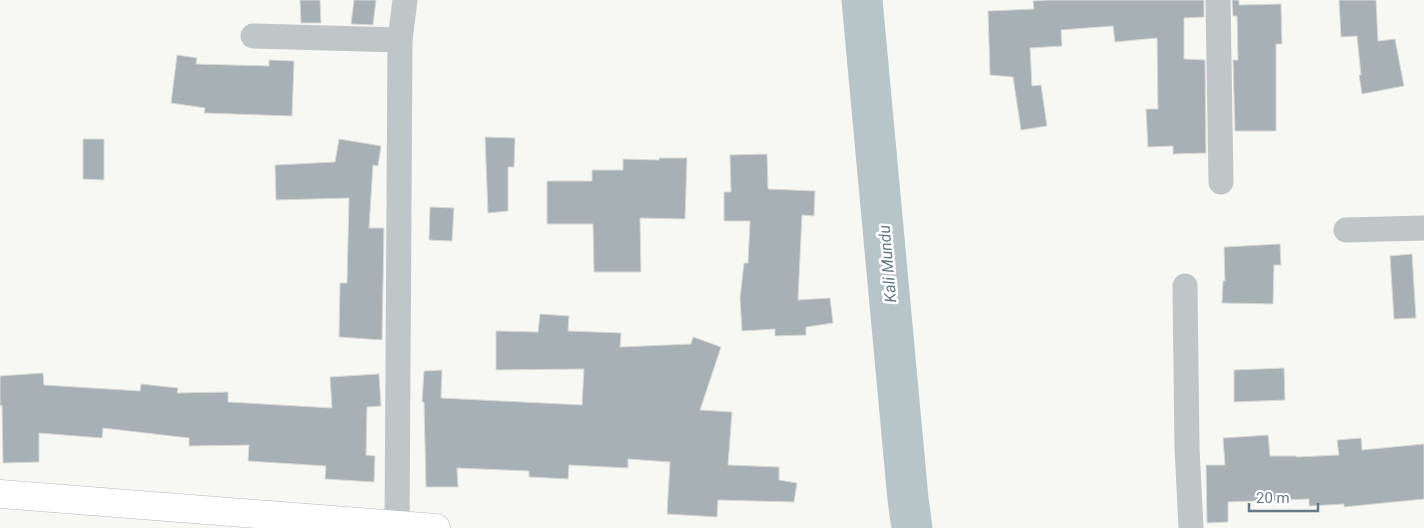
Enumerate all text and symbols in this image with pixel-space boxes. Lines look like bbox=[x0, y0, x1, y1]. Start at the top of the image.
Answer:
water label: Kali Mundu bbox=[875, 224, 900, 303]
scale bar bbox=[1249, 480, 1318, 512]
text: 20 m bbox=[1256, 489, 1290, 507]

